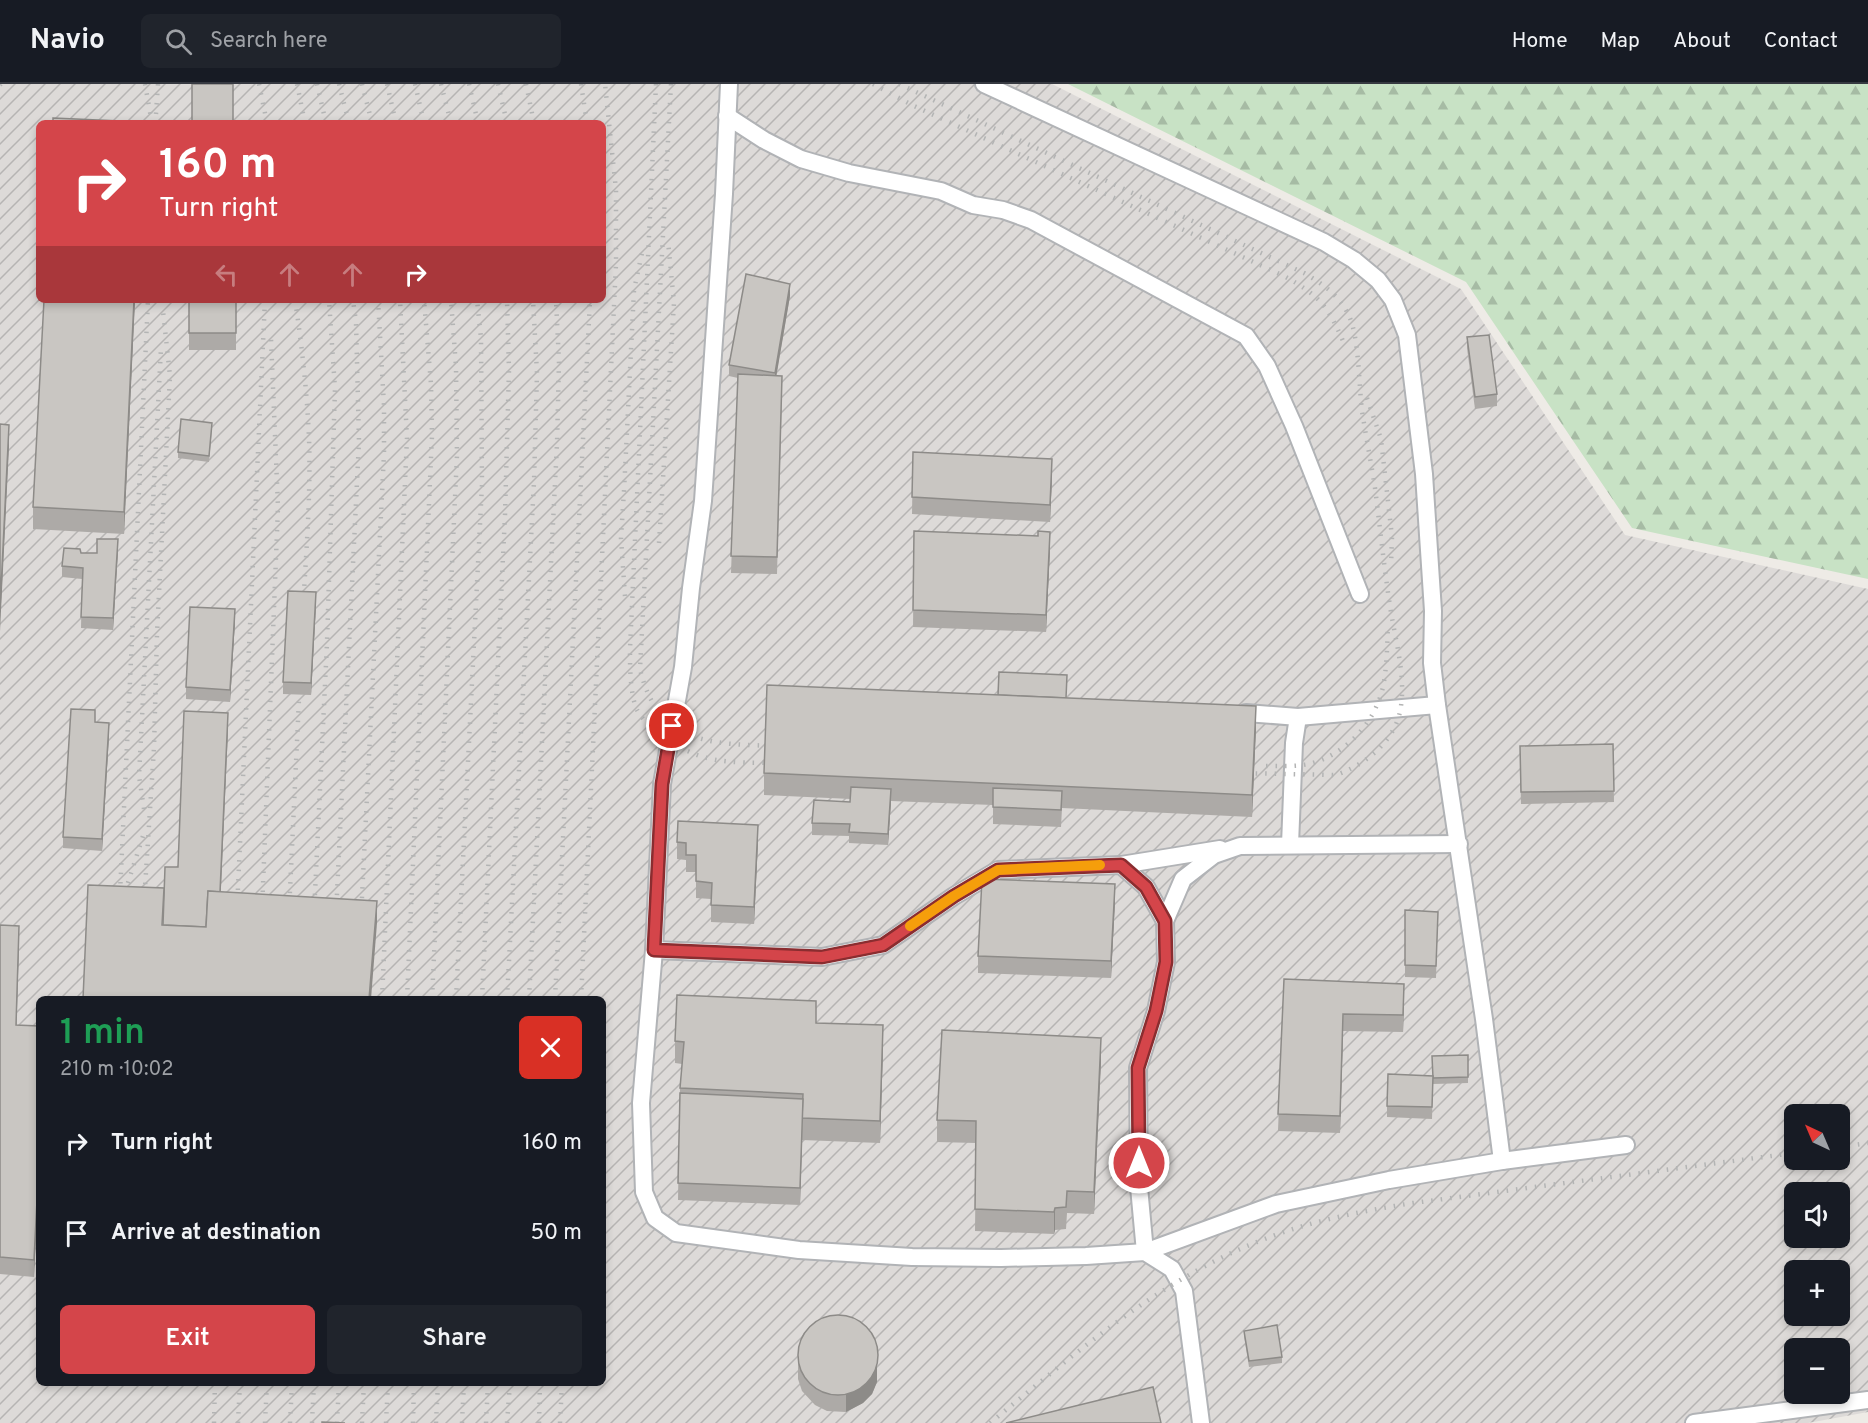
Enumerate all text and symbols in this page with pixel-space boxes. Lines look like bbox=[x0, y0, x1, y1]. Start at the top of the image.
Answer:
search box bbox=[141, 14, 561, 68]
text: Navio bbox=[30, 23, 105, 59]
icon: search bbox=[162, 25, 195, 58]
text: Search here bbox=[210, 28, 327, 55]
text: Home bbox=[1512, 28, 1568, 55]
text: Map bbox=[1601, 28, 1640, 55]
text: About bbox=[1673, 28, 1731, 55]
text: Contact bbox=[1764, 28, 1838, 55]
text: 160 m bbox=[159, 140, 277, 193]
icon: right bbox=[60, 144, 138, 222]
text: Turn right bbox=[159, 192, 278, 226]
icon: left bbox=[210, 258, 243, 291]
icon: ahead bbox=[273, 258, 306, 291]
icon: ahead bbox=[336, 258, 369, 291]
icon: right bbox=[399, 258, 432, 291]
pin bbox=[646, 700, 697, 751]
icon: arrive bbox=[655, 709, 688, 742]
text: 1 min bbox=[60, 1011, 145, 1057]
button: close bbox=[519, 1016, 582, 1079]
text: 210 m · 10:02 bbox=[60, 1057, 173, 1083]
north arrow bbox=[1784, 1104, 1850, 1170]
map controls bbox=[1784, 1104, 1850, 1404]
icon: right bbox=[60, 1127, 93, 1160]
text: Turn right bbox=[111, 1130, 213, 1157]
text: 160 m bbox=[523, 1130, 582, 1157]
position arrow bbox=[1107, 1131, 1171, 1195]
button: sound bbox=[1784, 1182, 1850, 1248]
icon: arrive bbox=[60, 1217, 93, 1250]
text: Arrive at destination bbox=[111, 1220, 321, 1247]
text: 50 m bbox=[530, 1220, 582, 1247]
button: + bbox=[1784, 1260, 1850, 1326]
button: Exit bbox=[60, 1305, 315, 1374]
button: Share bbox=[327, 1305, 582, 1374]
button: − bbox=[1784, 1338, 1850, 1404]

